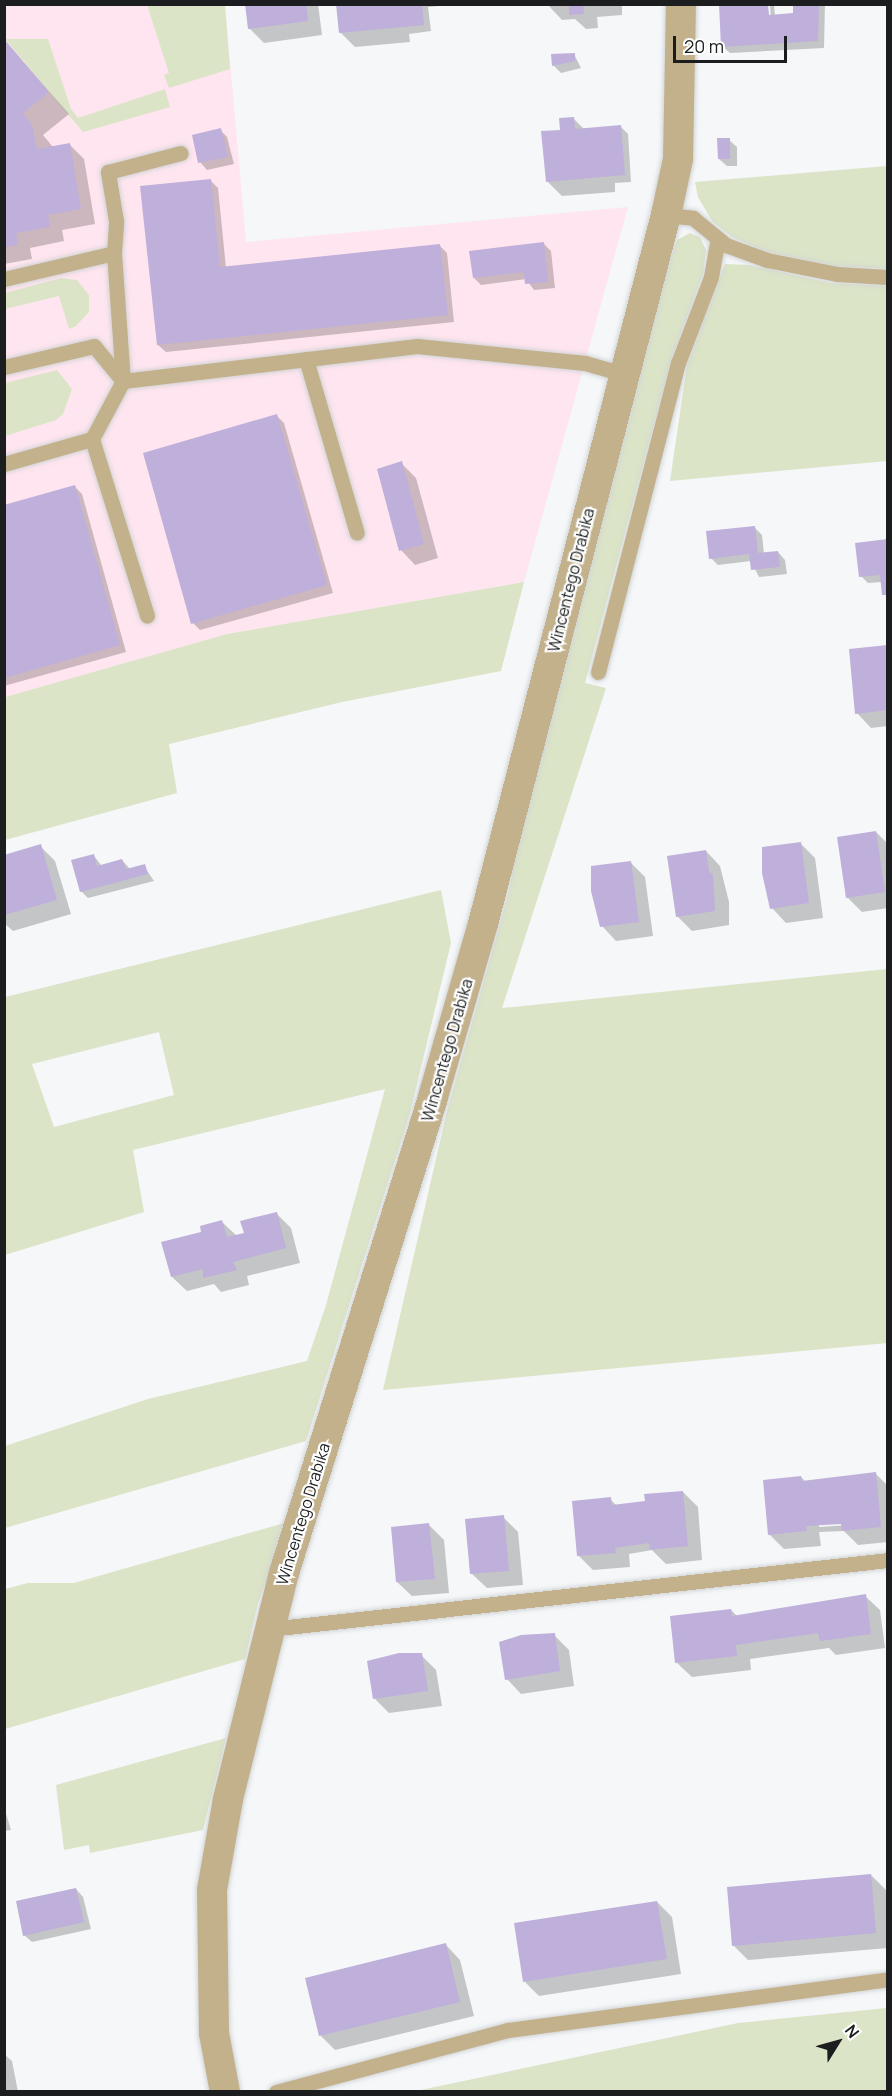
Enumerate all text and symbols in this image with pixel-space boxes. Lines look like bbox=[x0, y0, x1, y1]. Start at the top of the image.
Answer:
scale bar bbox=[676, 24, 790, 62]
text: 20 m bbox=[684, 34, 724, 58]
street label: Wincentego Drabika bbox=[544, 506, 598, 654]
street label: Wincentego Drabika bbox=[417, 976, 477, 1124]
street label: Wincentego Drabika bbox=[272, 1441, 334, 1587]
north arrow bbox=[808, 2012, 868, 2072]
text: N bbox=[840, 2020, 865, 2042]

